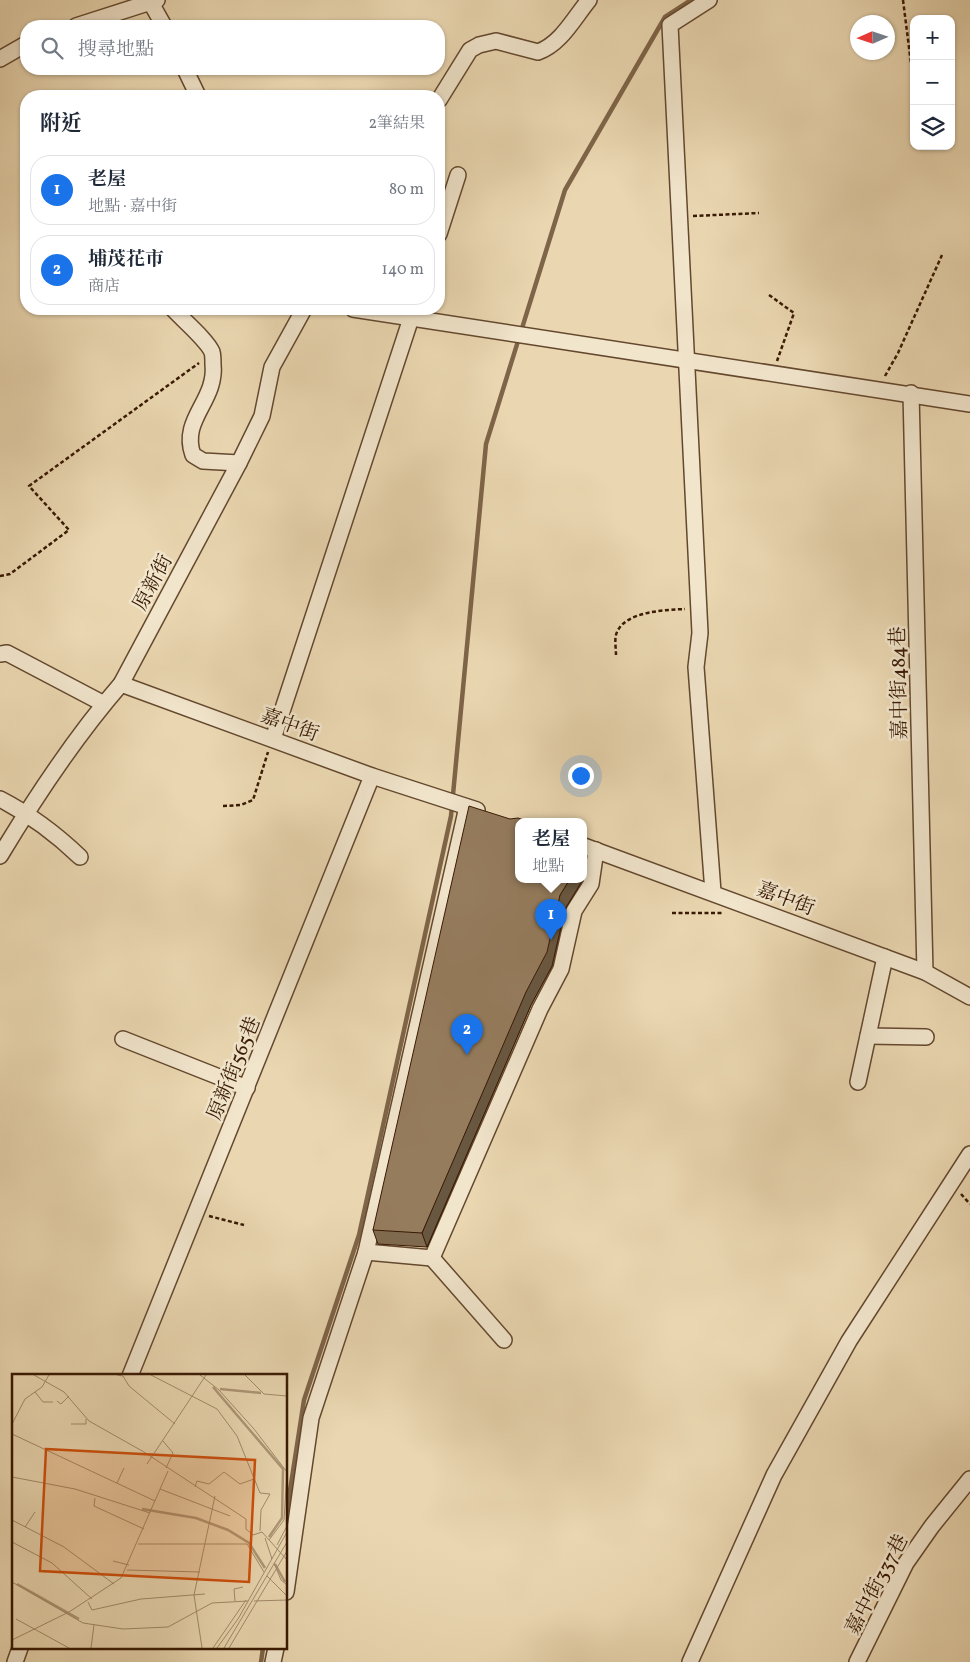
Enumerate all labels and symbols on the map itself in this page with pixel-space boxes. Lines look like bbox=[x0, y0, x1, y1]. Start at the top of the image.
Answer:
north arrow bbox=[850, 15, 895, 60]
street label: 原新街 bbox=[127, 550, 180, 616]
street label: 嘉中街484巷 bbox=[885, 626, 915, 740]
street label: 嘉中街 bbox=[256, 702, 322, 749]
your location bbox=[568, 763, 594, 789]
street label: 嘉中街 bbox=[752, 876, 818, 924]
pin: 1 bbox=[535, 899, 567, 940]
street label: 原新街565巷 bbox=[201, 1013, 268, 1125]
pin: 2 bbox=[451, 1014, 483, 1055]
inset map bbox=[12, 1374, 288, 1650]
street label: 嘉中街337巷 bbox=[840, 1530, 916, 1640]

